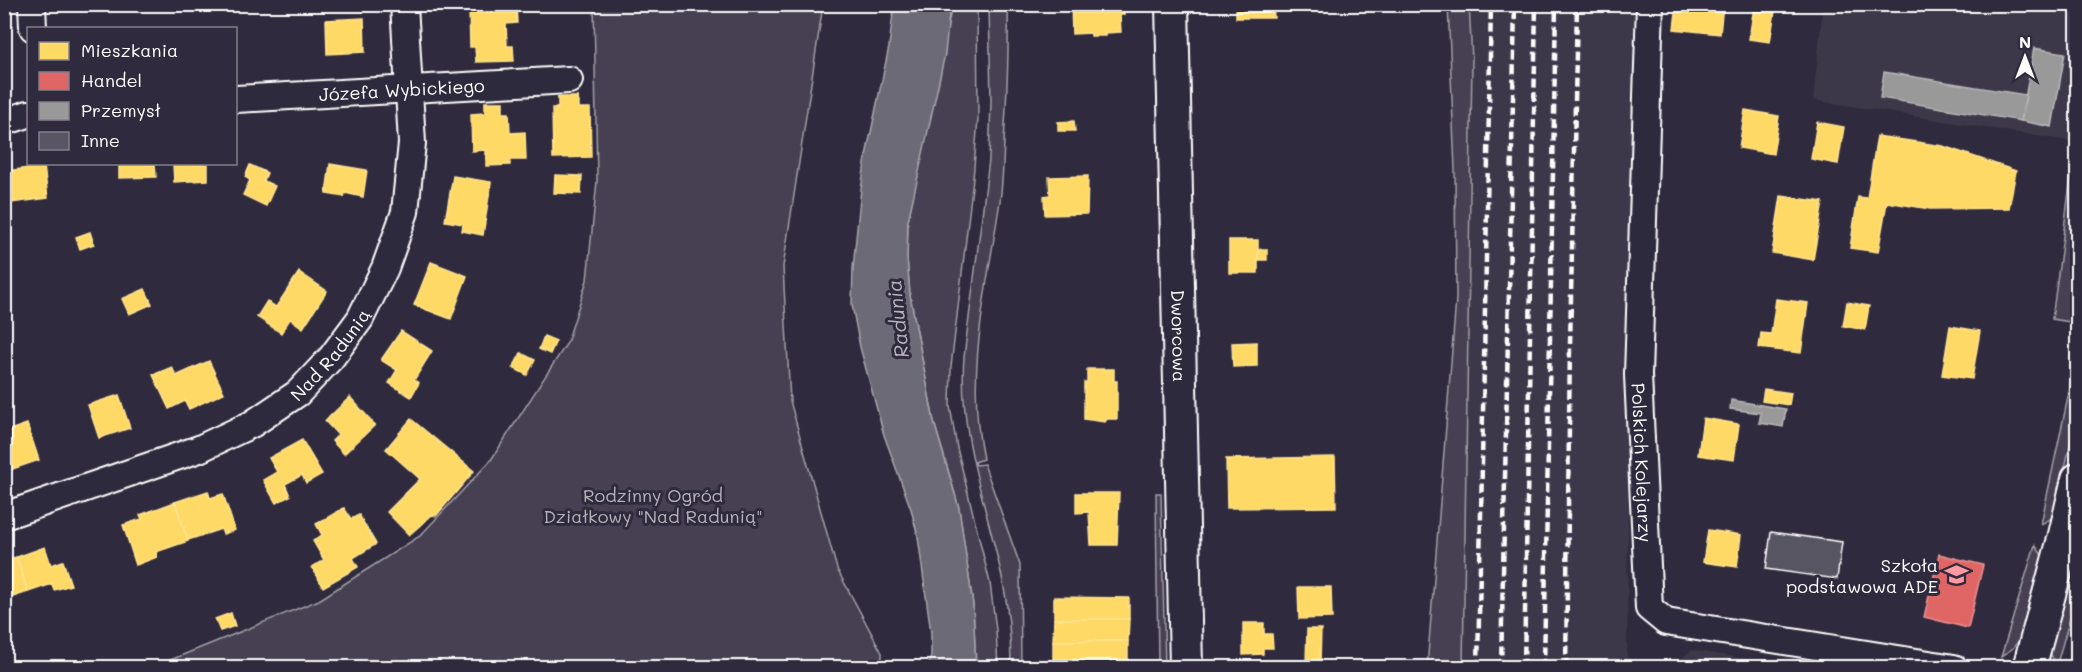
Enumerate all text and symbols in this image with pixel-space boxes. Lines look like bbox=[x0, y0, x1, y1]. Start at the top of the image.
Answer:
legend bbox=[27, 27, 237, 165]
north arrow bbox=[1995, 27, 2055, 87]
text: N bbox=[2019, 31, 2031, 52]
text: Mieszkania bbox=[81, 38, 178, 62]
text: Handel bbox=[81, 68, 142, 92]
street label: Józefa Wybickiego bbox=[318, 73, 486, 106]
text: Przemysł bbox=[81, 98, 161, 122]
text: Inne bbox=[81, 128, 120, 152]
water label: Radunia bbox=[880, 279, 914, 359]
street label: Dworcowa bbox=[1166, 289, 1192, 382]
street label: Nad Radunią bbox=[285, 305, 375, 406]
street label: Polskich Kolejarzy bbox=[1626, 382, 1658, 543]
park label: Rodzinny Ogród Działkowy "Nad Radunią" bbox=[543, 483, 763, 528]
place label: Szkoła podstawowa ADE bbox=[1786, 553, 1938, 598]
school or university icon: Szkoła podstawowa ADE bbox=[1943, 562, 1969, 588]

